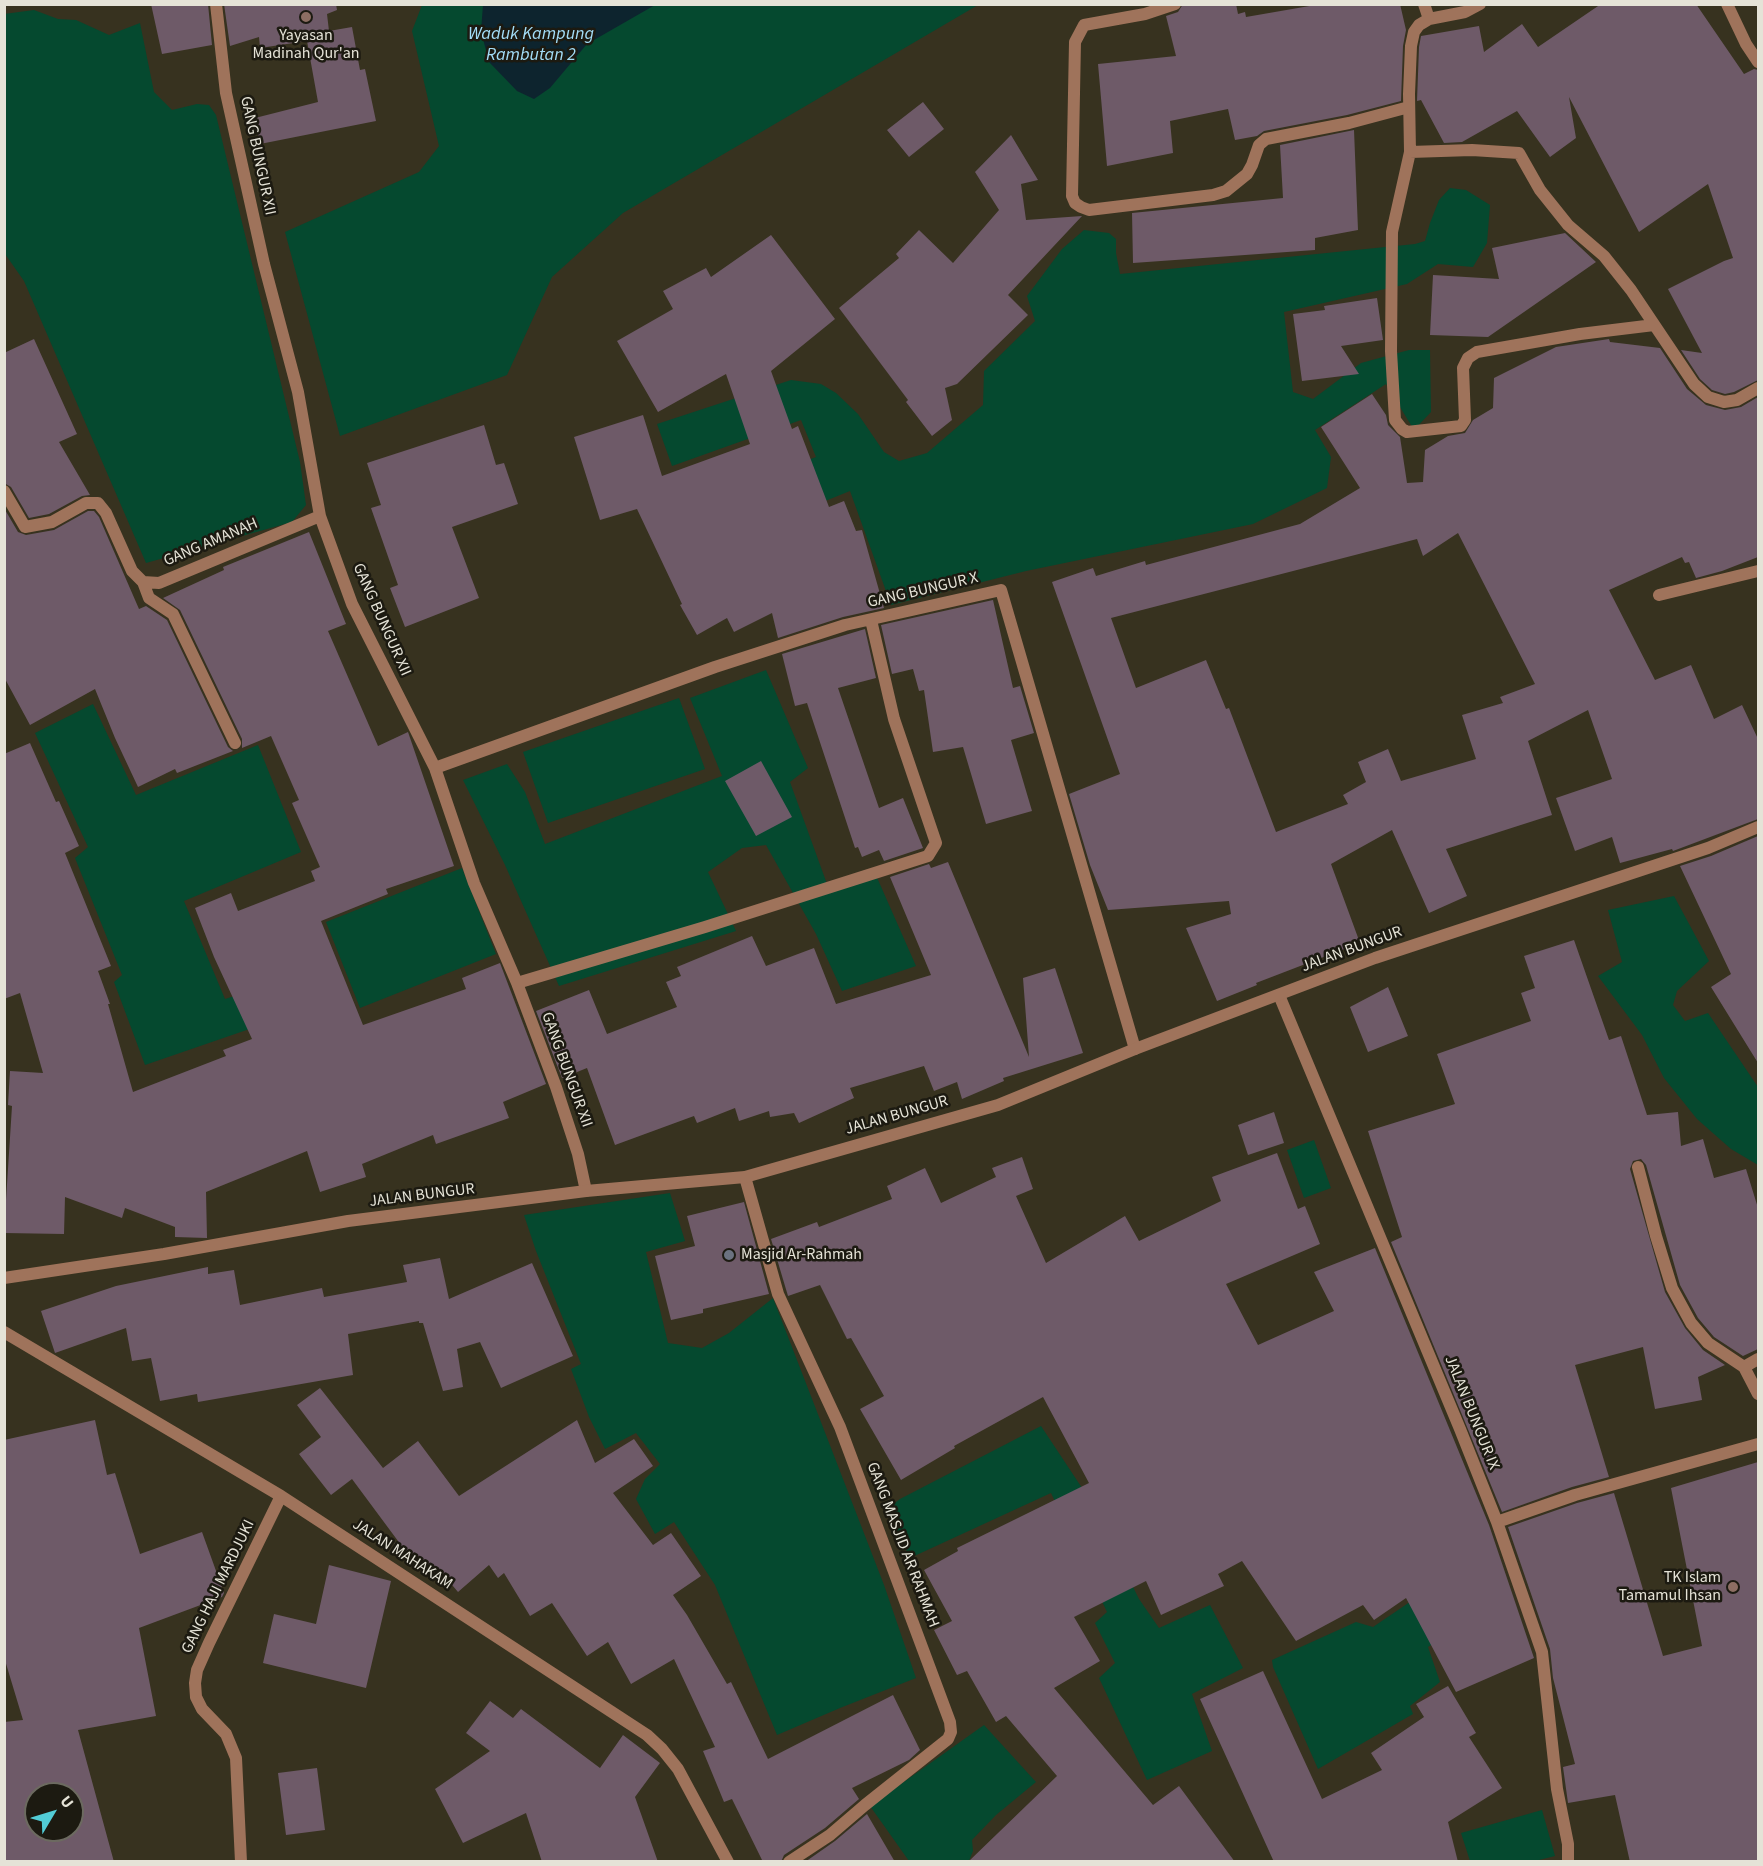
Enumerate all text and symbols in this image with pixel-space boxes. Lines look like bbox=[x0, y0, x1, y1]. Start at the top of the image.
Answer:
marker: Yayasan Madinah Qur'an bbox=[299, 10, 313, 24]
water label: Waduk Kampung Rambutan 2 bbox=[468, 24, 594, 66]
place label: Yayasan Madinah Qur'an bbox=[253, 26, 359, 64]
street label: GANG BUNGUR XII bbox=[235, 95, 279, 217]
street label: GANG AMANAH bbox=[161, 515, 261, 571]
street label: GANG BUNGUR XII bbox=[348, 561, 414, 679]
street label: GANG BUNGUR X bbox=[866, 569, 980, 613]
street label: JALAN BUNGUR bbox=[1299, 923, 1405, 977]
street label: GANG BUNGUR XII bbox=[536, 1010, 596, 1130]
street label: JALAN BUNGUR bbox=[844, 1092, 950, 1140]
street label: JALAN BUNGUR bbox=[368, 1180, 476, 1212]
place label: Masjid Ar-Rahmah bbox=[741, 1245, 862, 1265]
marker: Masjid Ar-Rahmah bbox=[722, 1248, 736, 1262]
street label: JALAN BUNGUR IX bbox=[1439, 1353, 1503, 1473]
street label: GANG MASJID AR RAHMAH bbox=[862, 1460, 942, 1630]
street label: JALAN MAHAKAM bbox=[348, 1516, 456, 1594]
street label: GANG HAJI MARDJUKI bbox=[178, 1517, 260, 1657]
place label: TK Islam Tamamul Ihsan bbox=[1619, 1568, 1721, 1606]
marker: TK Islam Tamamul Ihsan bbox=[1726, 1580, 1740, 1594]
north arrow bbox=[24, 1782, 84, 1842]
text: U bbox=[55, 1791, 79, 1813]

